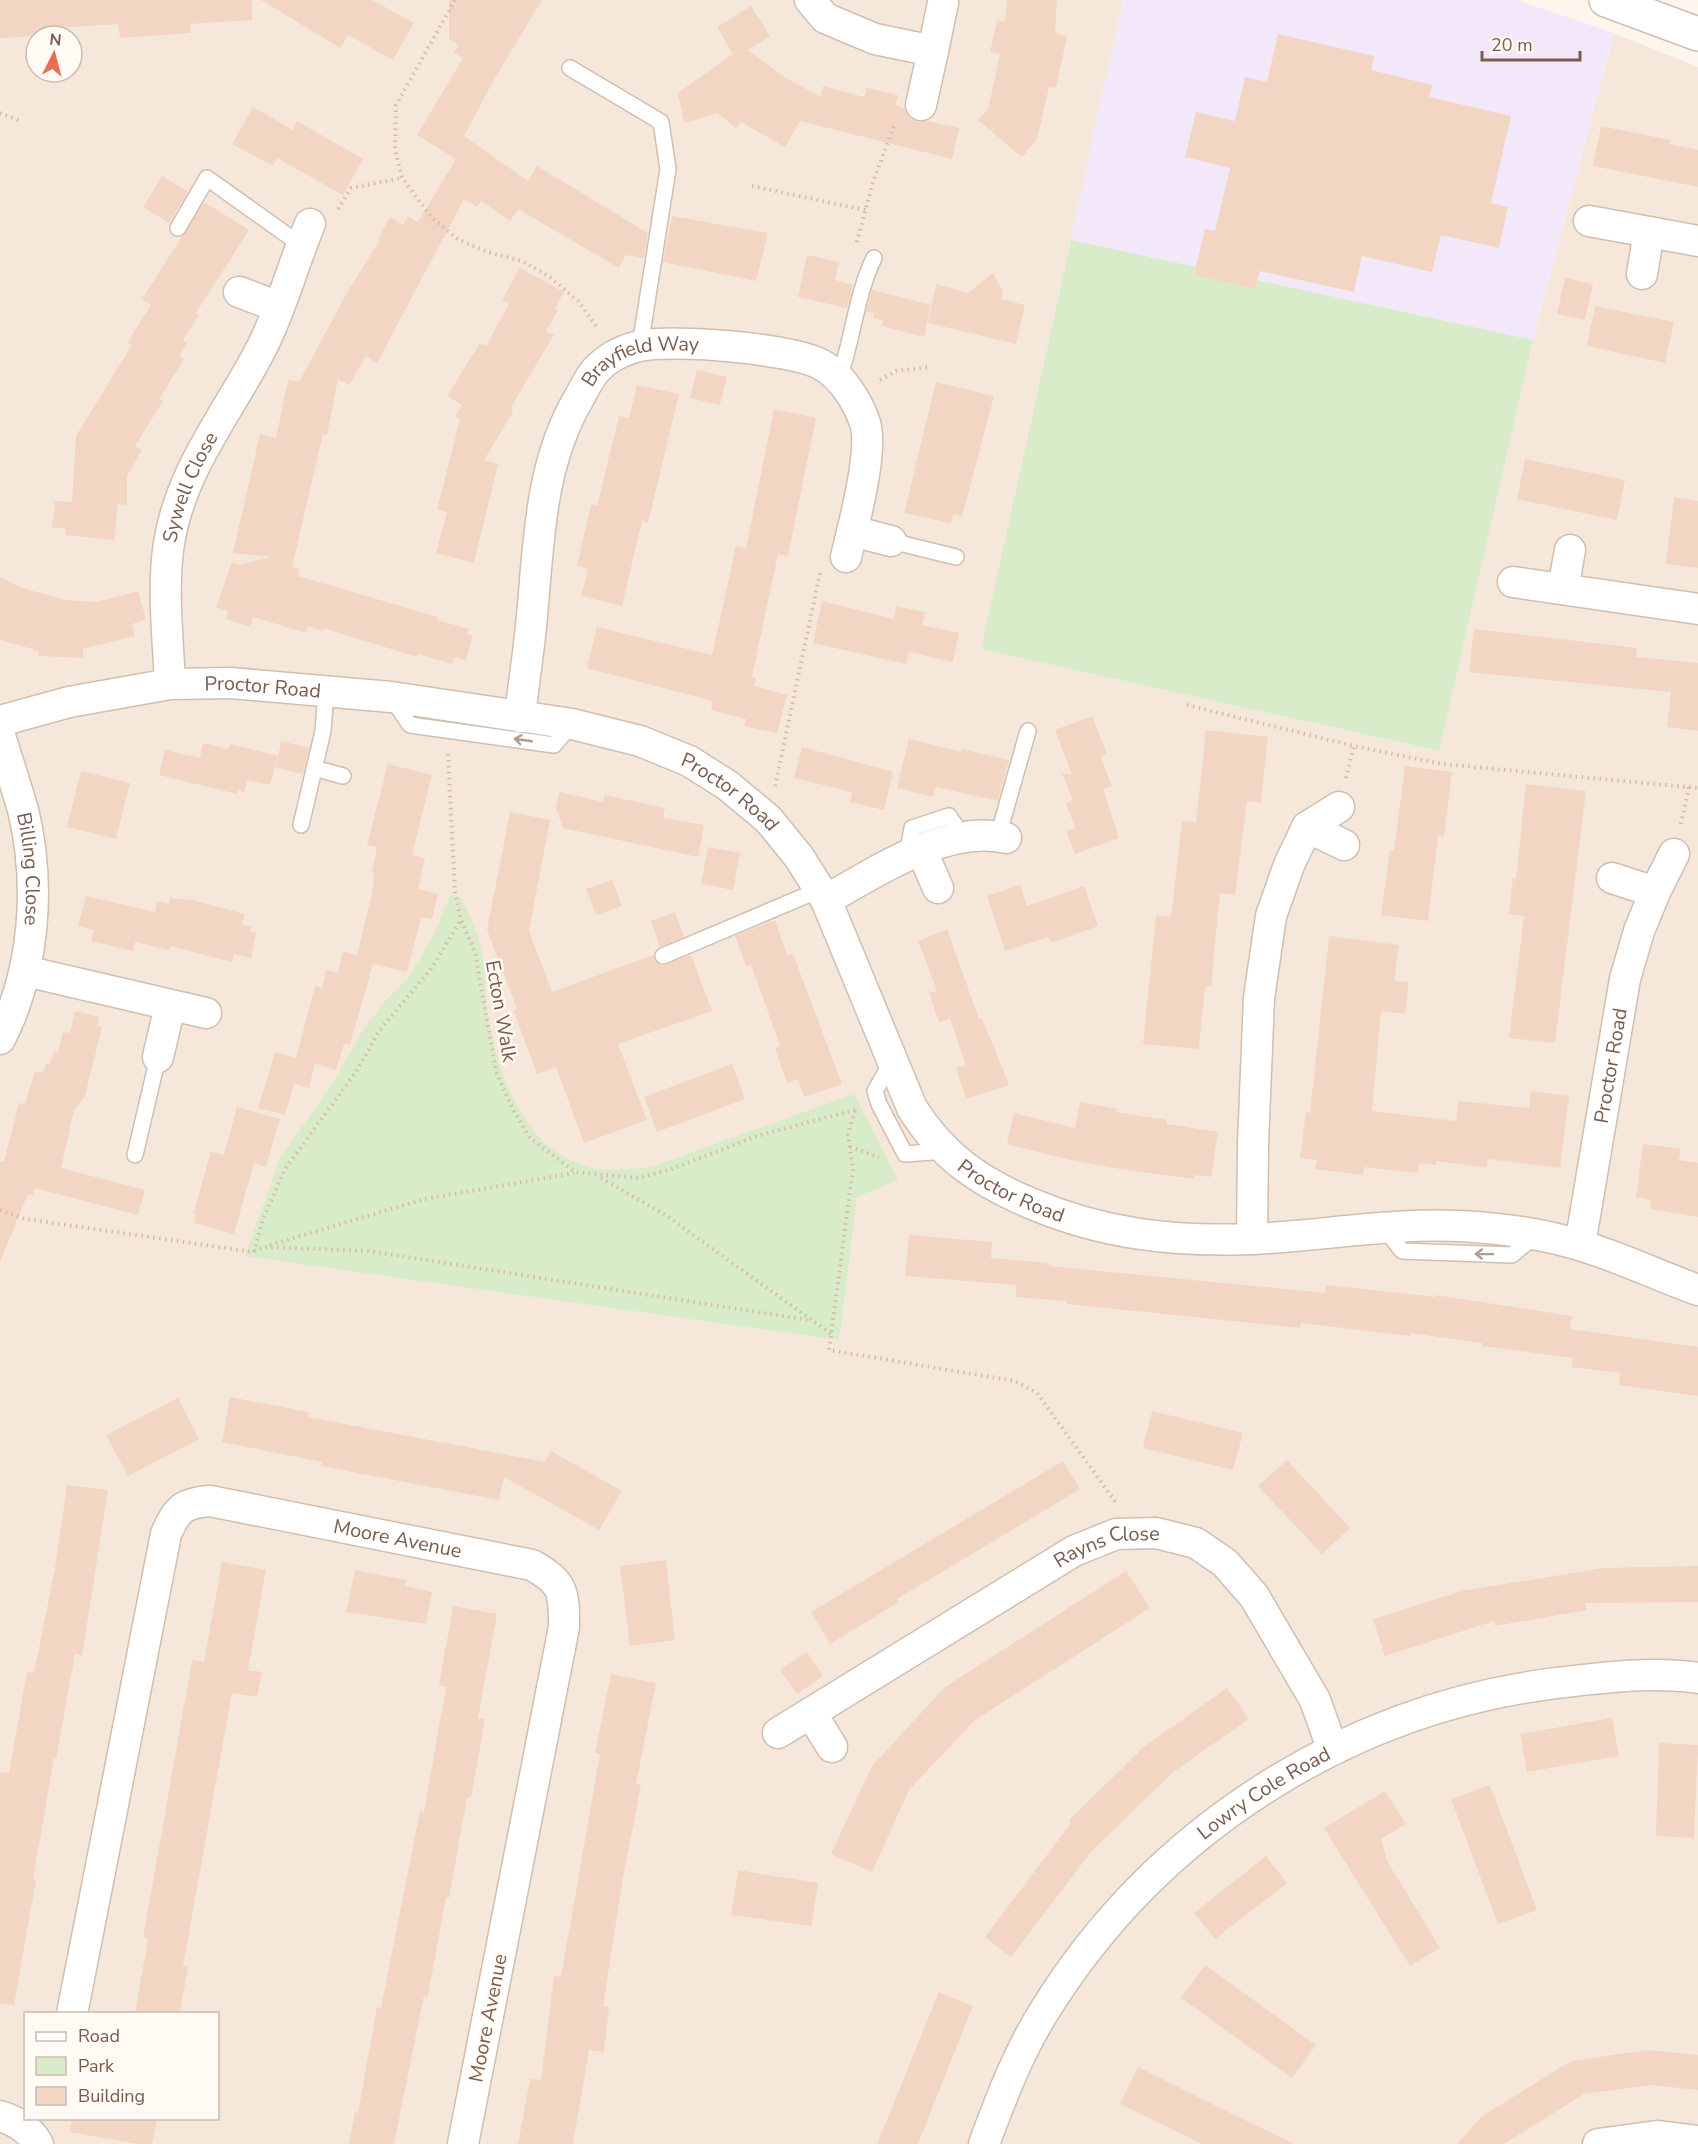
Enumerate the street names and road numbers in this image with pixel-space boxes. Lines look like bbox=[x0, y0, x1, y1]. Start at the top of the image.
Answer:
street label: Brayfield Way bbox=[575, 330, 700, 392]
street label: Sywell Close bbox=[156, 427, 224, 545]
street label: Proctor Road bbox=[204, 669, 322, 704]
street label: Proctor Road bbox=[677, 746, 786, 836]
street label: Billing Close bbox=[10, 810, 46, 927]
street label: Ecton Walk bbox=[479, 958, 523, 1065]
street label: Proctor Road bbox=[1587, 1006, 1633, 1125]
street label: Proctor Road bbox=[952, 1153, 1068, 1229]
street label: Moore Avenue bbox=[331, 1512, 464, 1564]
street label: Rayns Close bbox=[1048, 1519, 1160, 1574]
street label: Lowry Cole Road bbox=[1191, 1740, 1335, 1846]
street label: Moore Avenue bbox=[462, 1952, 514, 2084]

